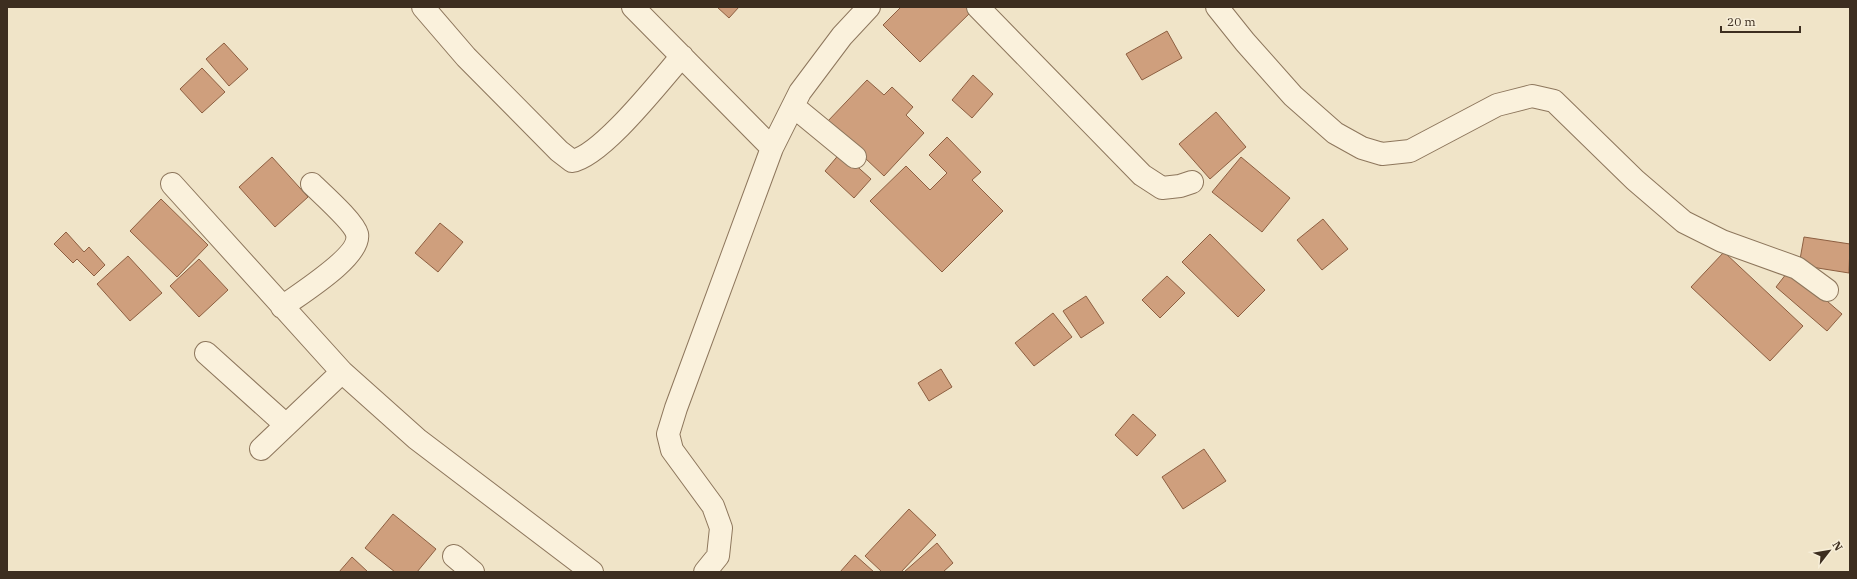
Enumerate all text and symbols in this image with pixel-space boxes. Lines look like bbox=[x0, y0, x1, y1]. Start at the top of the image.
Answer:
scale bar bbox=[1721, 8, 1800, 34]
text: 20 m bbox=[1727, 14, 1756, 29]
north arrow bbox=[1809, 531, 1849, 571]
text: N bbox=[1829, 539, 1846, 553]

